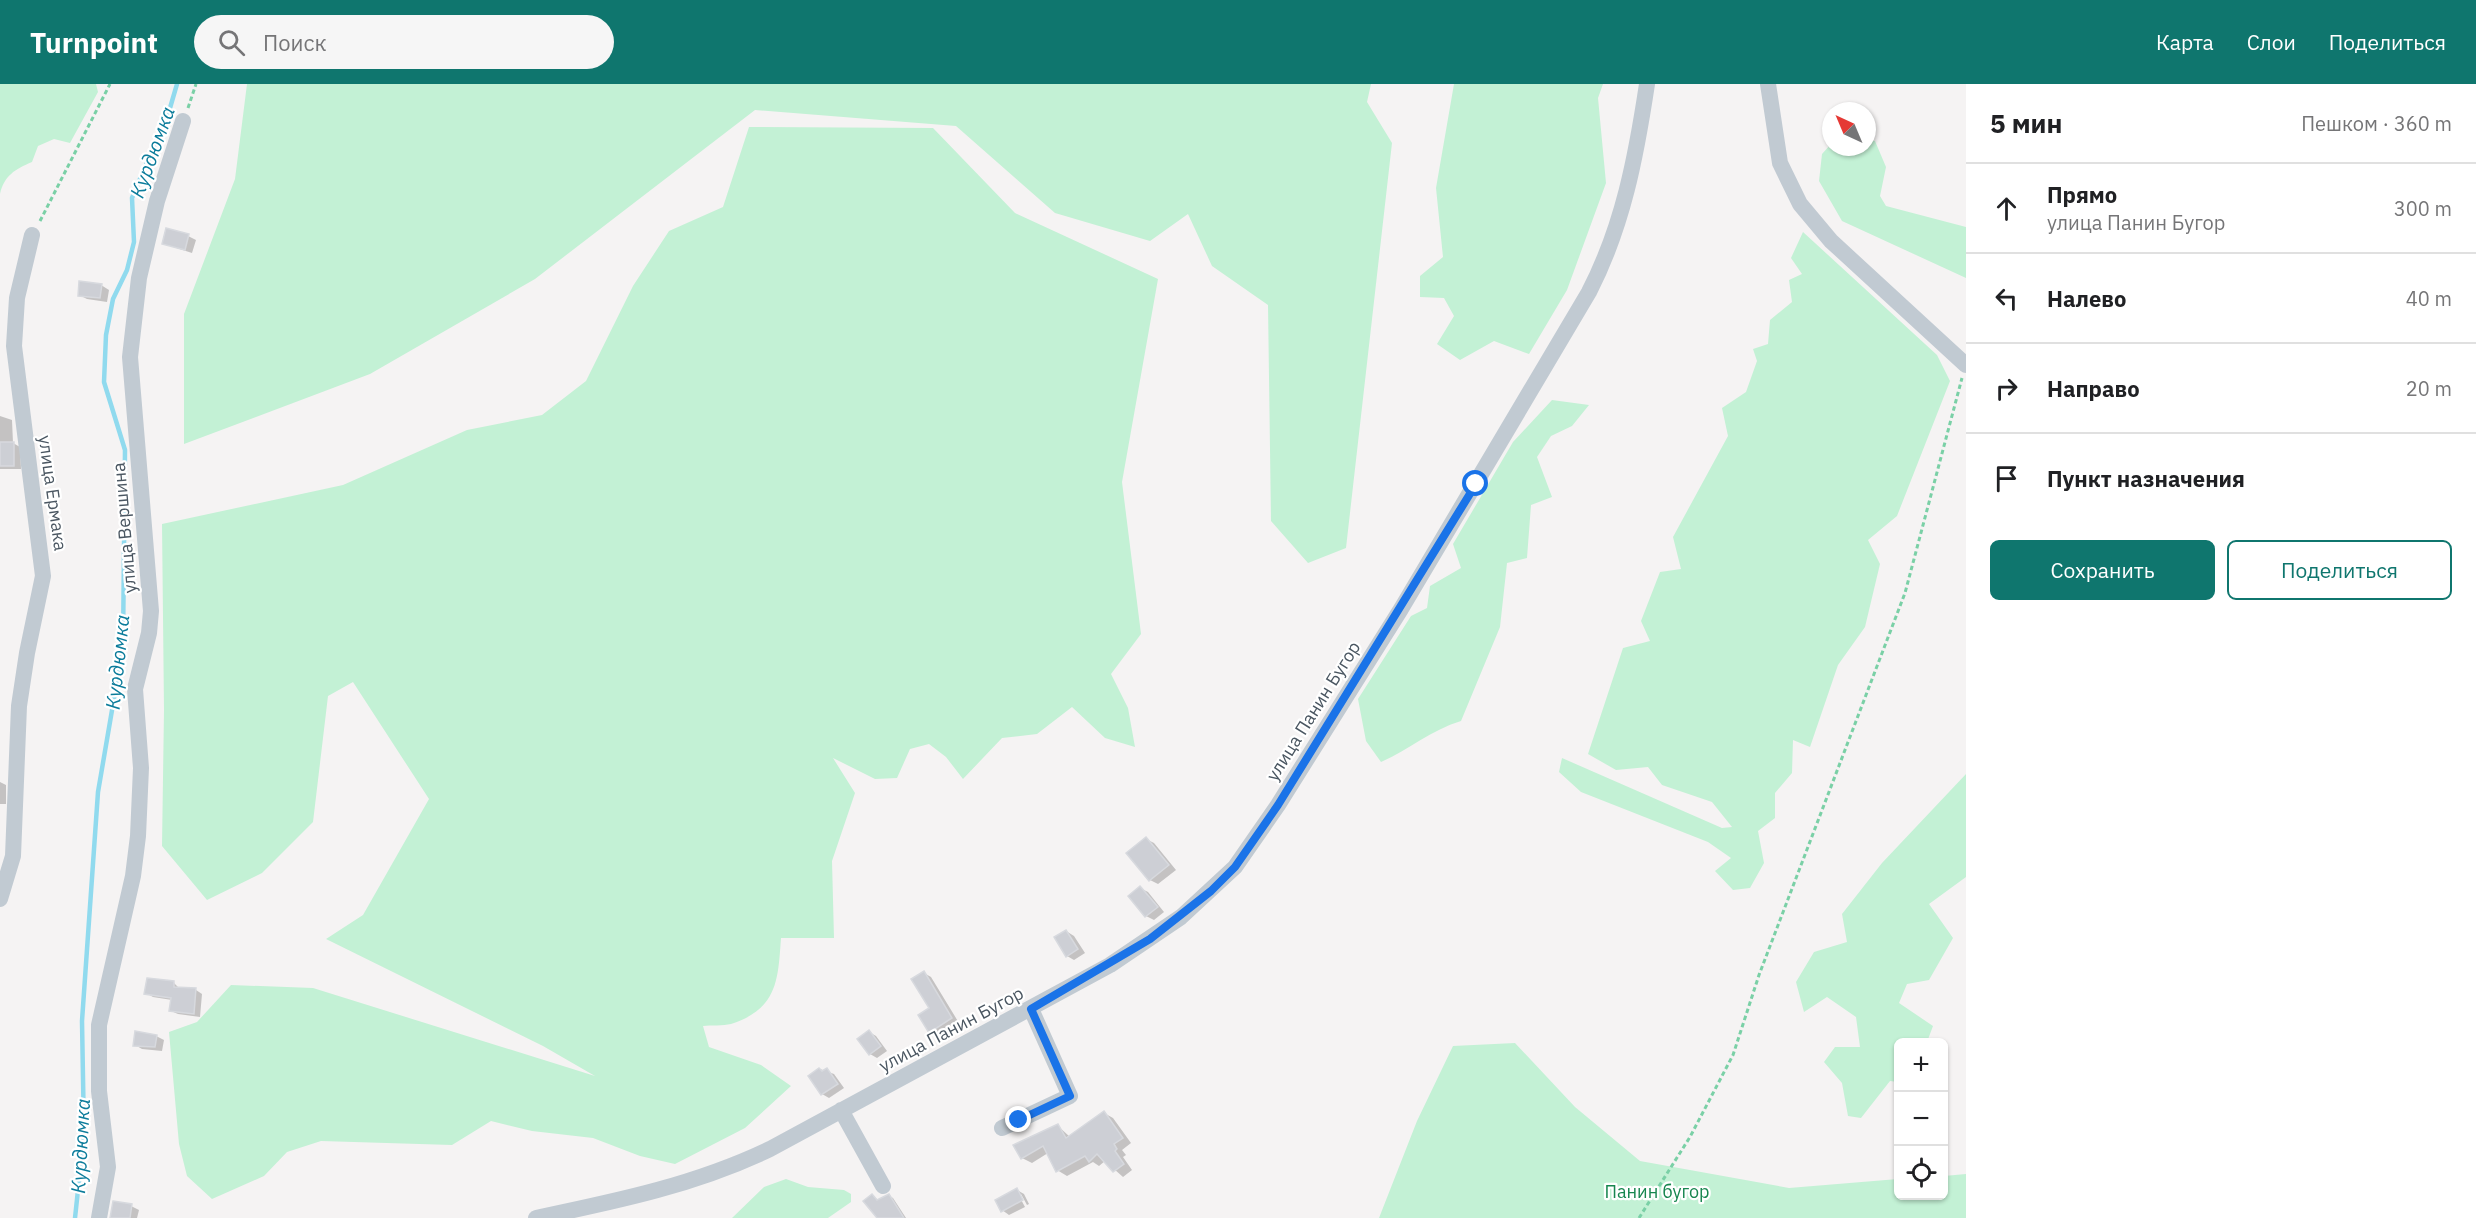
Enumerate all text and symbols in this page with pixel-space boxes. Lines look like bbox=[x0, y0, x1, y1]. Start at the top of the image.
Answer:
search box bbox=[194, 15, 614, 69]
text: Turnpoint bbox=[30, 24, 158, 61]
icon: search bbox=[215, 26, 248, 59]
text: Поиск bbox=[263, 28, 327, 57]
text: Карта bbox=[2156, 28, 2214, 56]
text: Слои bbox=[2247, 28, 2296, 56]
text: Поделиться bbox=[2329, 28, 2446, 56]
north arrow bbox=[1822, 102, 1876, 156]
water label: Курдюмка bbox=[123, 103, 181, 201]
text: 5 мин bbox=[1990, 106, 2062, 140]
text: Пешком · 360 m bbox=[2301, 110, 2452, 137]
text: Прямо bbox=[2047, 180, 2117, 209]
icon: ahead bbox=[1990, 192, 2023, 225]
text: 300 m bbox=[2394, 195, 2452, 222]
text: улица Панин Бугор bbox=[2047, 209, 2225, 236]
icon: left bbox=[1990, 282, 2023, 315]
text: Налево bbox=[2047, 284, 2126, 313]
text: 40 m bbox=[2406, 285, 2452, 312]
icon: right bbox=[1990, 372, 2023, 405]
text: Направо bbox=[2047, 374, 2140, 403]
text: 20 m bbox=[2406, 375, 2452, 402]
street label: улица Ермака bbox=[34, 434, 73, 553]
street label: улица Вершина bbox=[107, 461, 141, 594]
icon: arrive bbox=[1990, 462, 2023, 495]
text: Пункт назначения bbox=[2047, 464, 2245, 493]
route start bbox=[1462, 470, 1488, 496]
button: Сохранить bbox=[1990, 540, 2215, 600]
button: Поделиться bbox=[2227, 540, 2452, 600]
water label: Курдюмка bbox=[99, 613, 135, 711]
street label: улица Панин Бугор bbox=[1261, 637, 1365, 785]
street label: улица Панин Бугор bbox=[875, 981, 1027, 1077]
map controls bbox=[1894, 1038, 1948, 1200]
button: + bbox=[1894, 1038, 1948, 1092]
button: − bbox=[1894, 1092, 1948, 1146]
water label: Курдюмка bbox=[64, 1098, 96, 1194]
route end bbox=[1005, 1106, 1031, 1132]
button: locate bbox=[1894, 1146, 1948, 1200]
park label: Панин бугор bbox=[1604, 1180, 1710, 1203]

